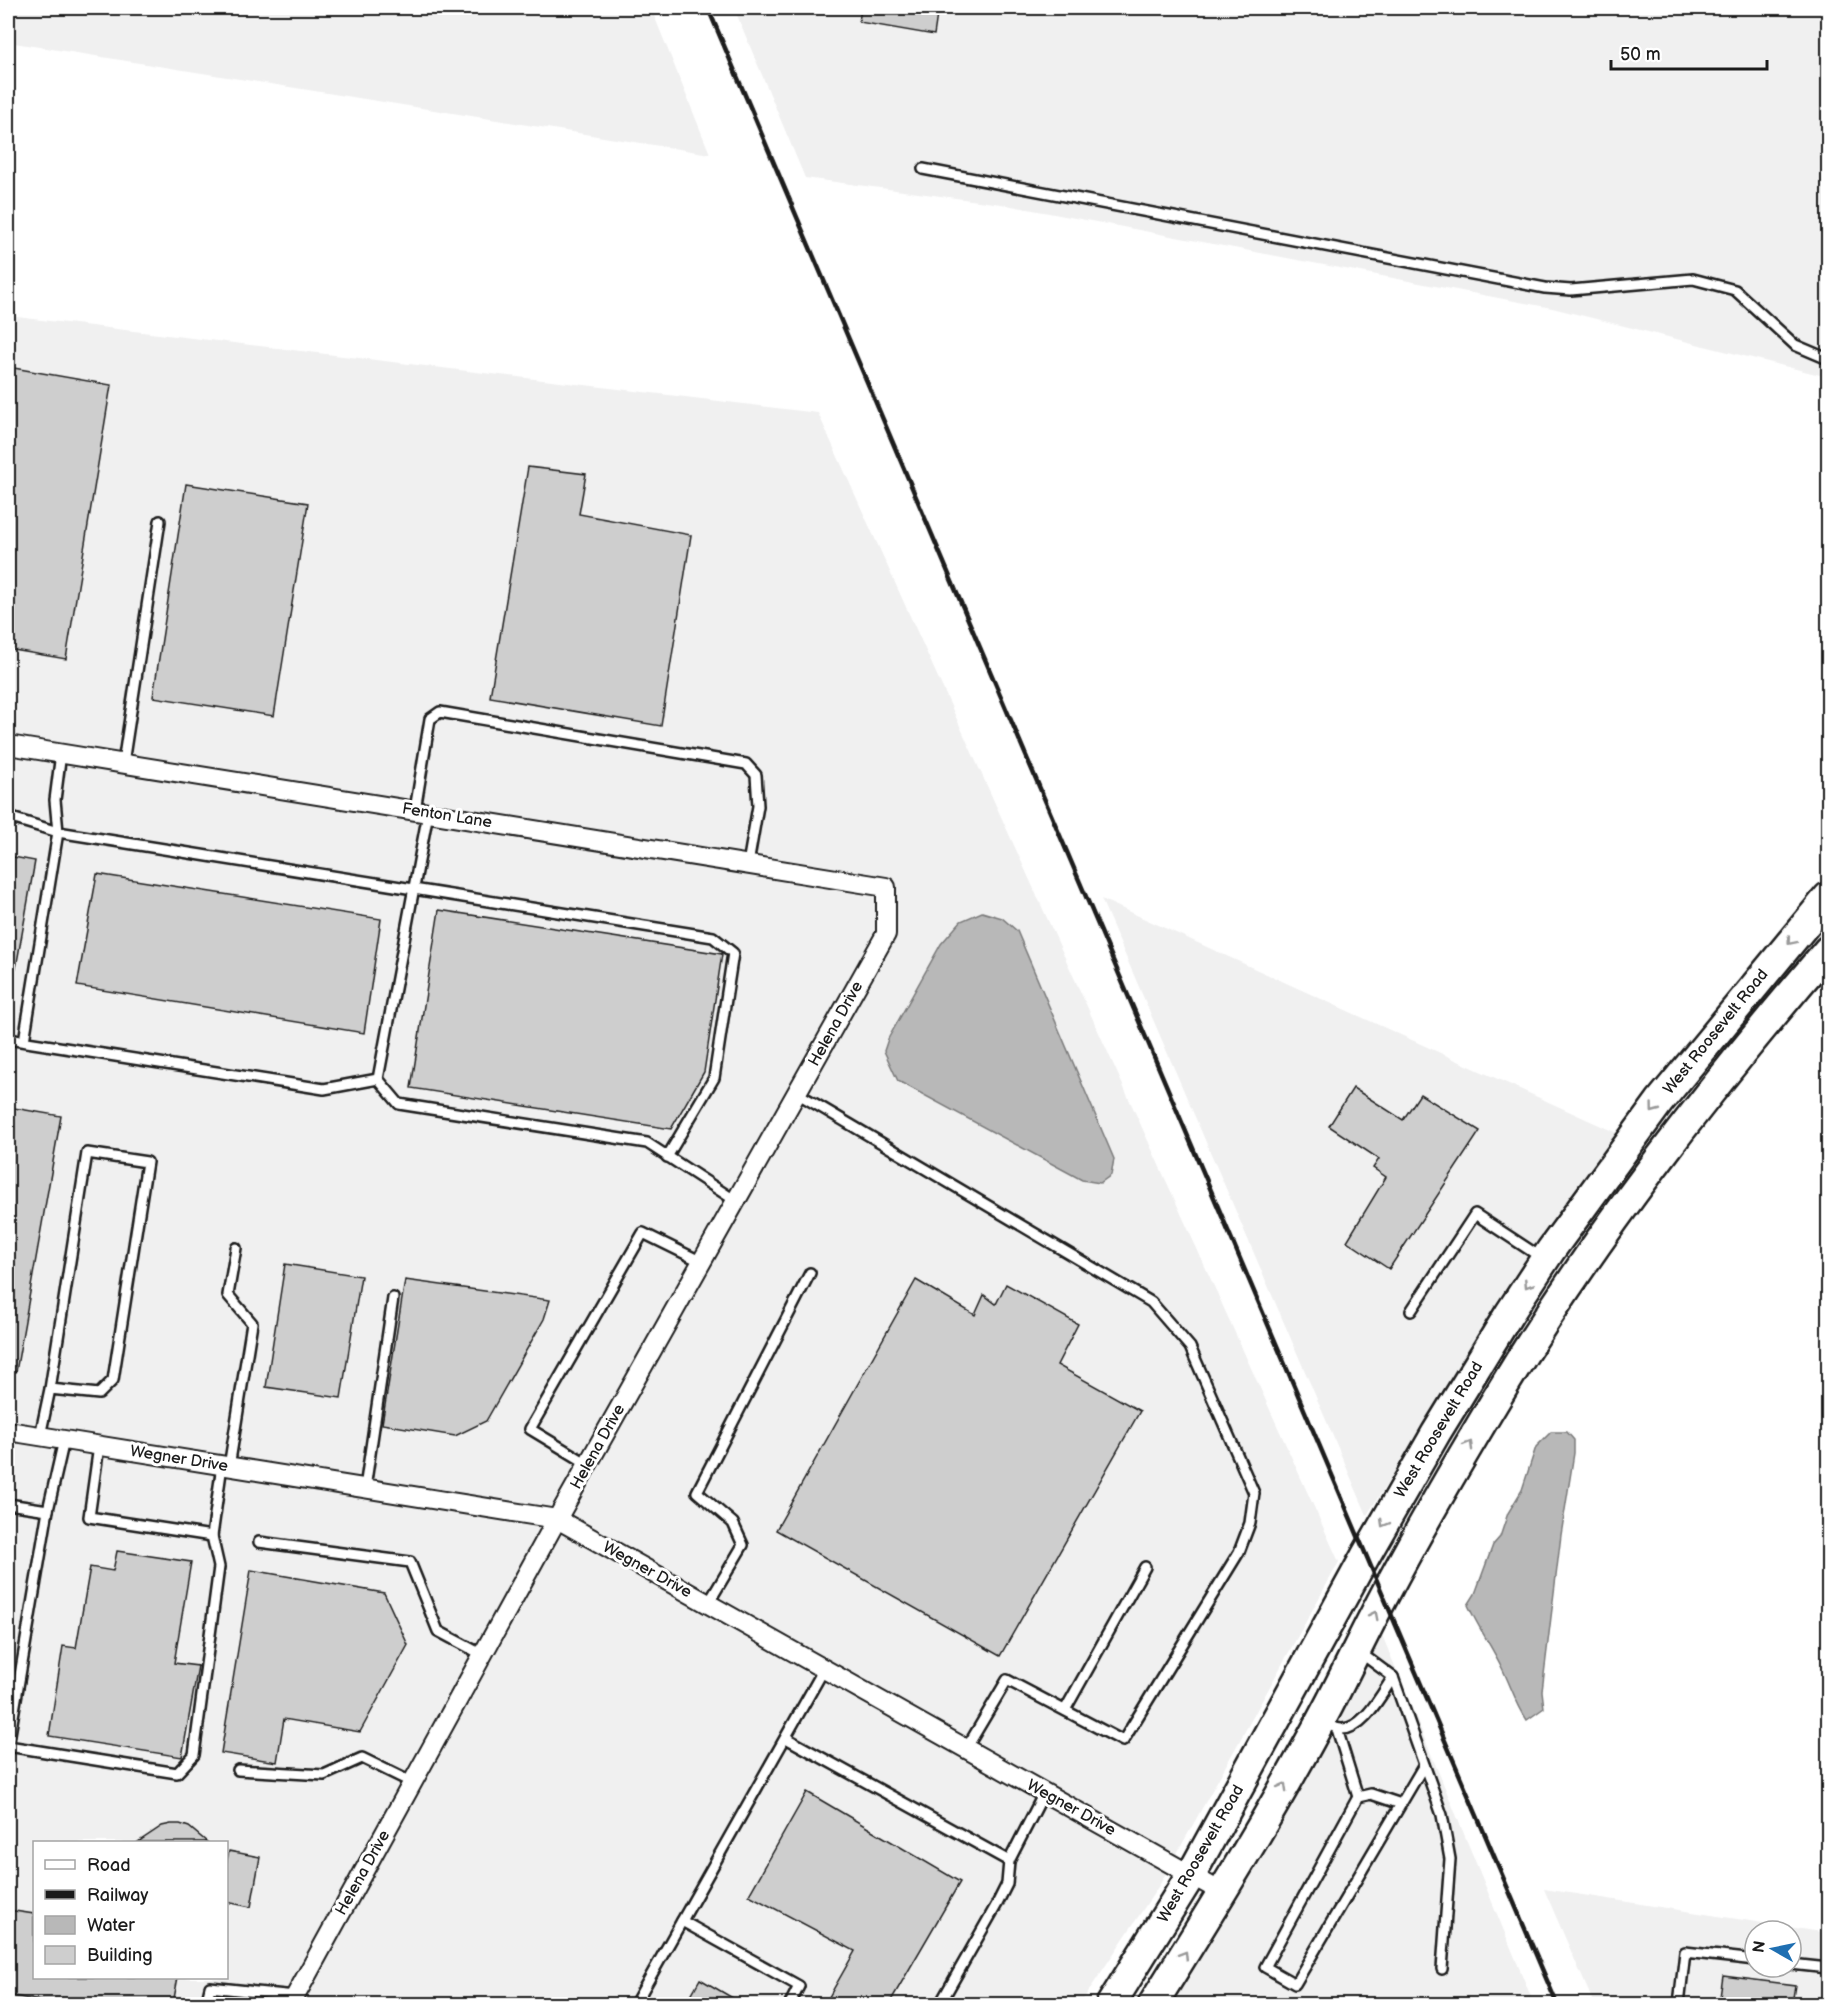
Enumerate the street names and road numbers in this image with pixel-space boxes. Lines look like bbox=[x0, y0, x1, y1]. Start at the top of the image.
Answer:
street label: Fenton Lane bbox=[401, 800, 494, 833]
street label: West Roosevelt Road bbox=[1660, 966, 1772, 1098]
street label: Helena Drive bbox=[805, 978, 867, 1070]
street label: West Roosevelt Road bbox=[1391, 1358, 1487, 1502]
street label: Helena Drive bbox=[567, 1401, 629, 1493]
street label: Wegner Drive bbox=[129, 1442, 230, 1476]
street label: Wegner Drive bbox=[599, 1538, 695, 1602]
street label: Wegner Drive bbox=[1023, 1776, 1119, 1840]
street label: West Roosevelt Road bbox=[1154, 1782, 1248, 1926]
street label: Helena Drive bbox=[332, 1827, 394, 1919]

